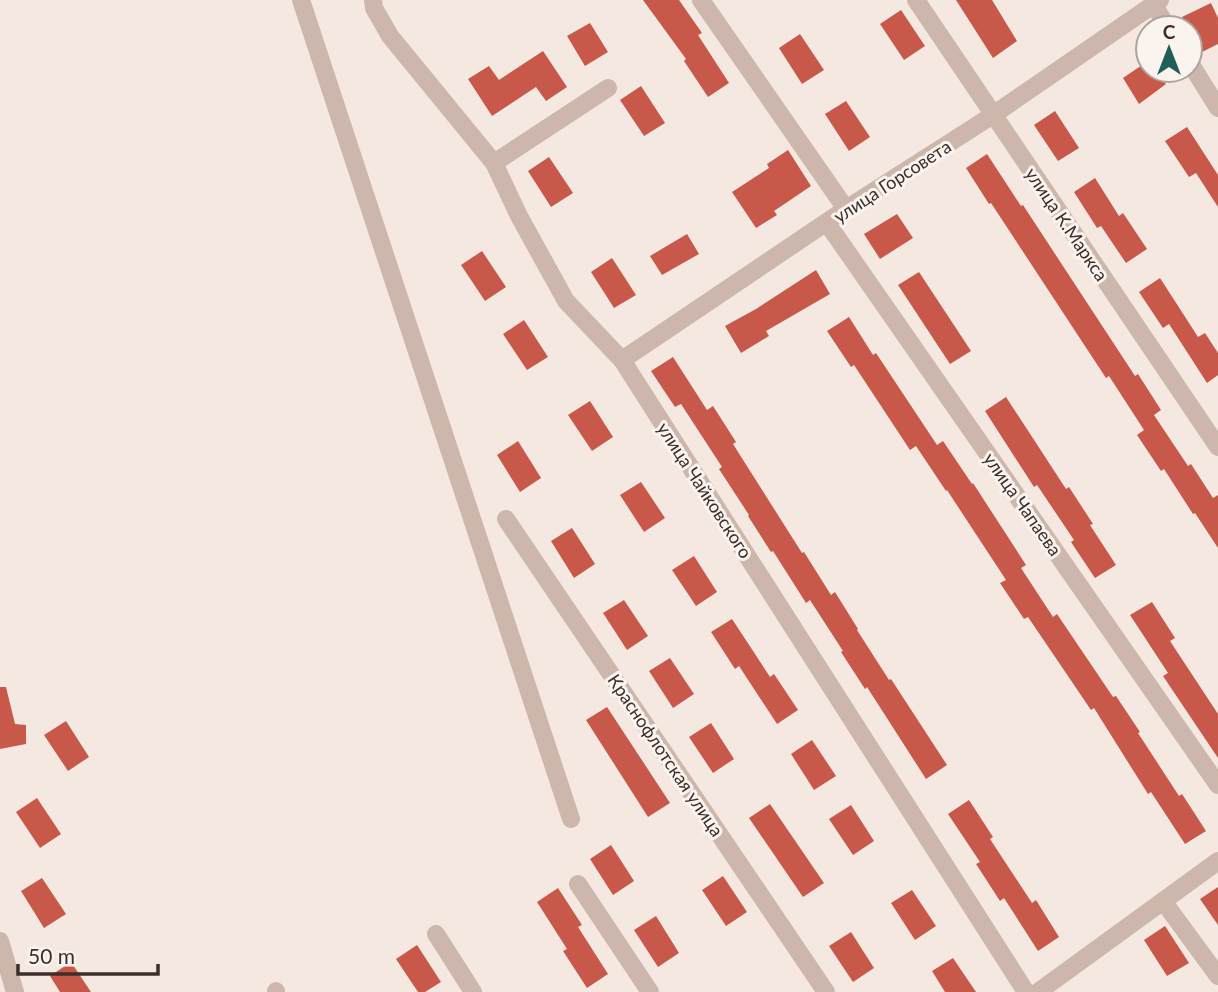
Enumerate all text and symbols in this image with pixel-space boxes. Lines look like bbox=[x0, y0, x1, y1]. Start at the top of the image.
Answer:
north arrow bbox=[1134, 14, 1204, 84]
text: С bbox=[1163, 20, 1176, 43]
street label: улица Горсовета bbox=[829, 135, 955, 227]
street label: улица К.Маркса bbox=[1021, 163, 1113, 285]
street label: улица Чайковского bbox=[653, 418, 757, 562]
street label: улица Чапаева bbox=[979, 448, 1067, 560]
street label: Краснофлотская улица bbox=[603, 670, 729, 840]
scale bar bbox=[18, 932, 158, 976]
text: 50 m bbox=[28, 943, 75, 968]

